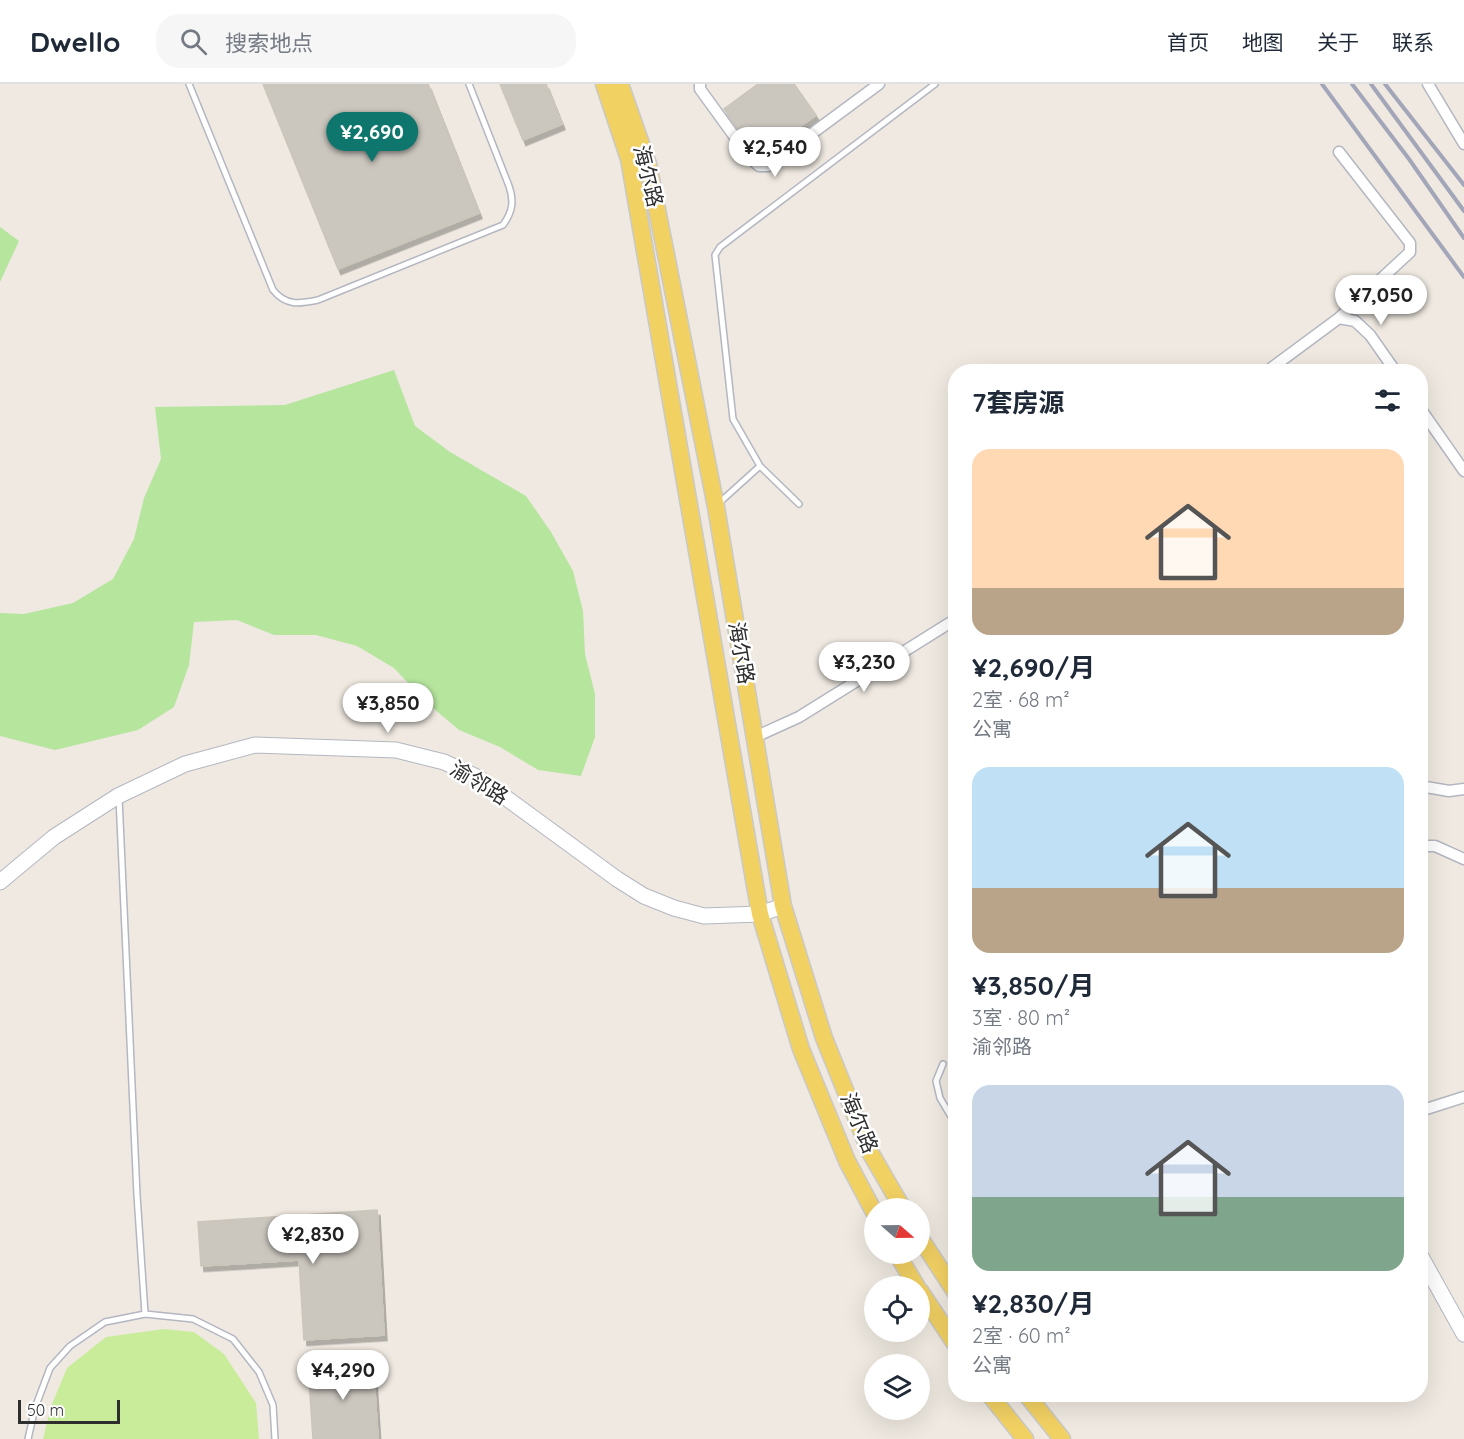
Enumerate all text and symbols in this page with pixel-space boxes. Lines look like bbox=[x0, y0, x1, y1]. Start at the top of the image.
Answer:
search box bbox=[156, 14, 576, 68]
text: Dwello bbox=[30, 24, 120, 59]
icon: search bbox=[177, 25, 210, 58]
text: 搜索地点 bbox=[225, 29, 313, 57]
text: 首页 bbox=[1167, 29, 1209, 55]
text: 地图 bbox=[1242, 29, 1284, 55]
text: 关于 bbox=[1317, 29, 1359, 55]
text: 联系 bbox=[1392, 29, 1434, 55]
pin: ¥2,690 bbox=[323, 112, 421, 163]
text: ¥2,690 bbox=[340, 119, 404, 144]
pin: ¥2,540 bbox=[726, 127, 824, 178]
text: ¥2,540 bbox=[743, 134, 807, 159]
street label: 海尔路 bbox=[629, 142, 669, 209]
pin: ¥7,050 bbox=[1332, 275, 1430, 326]
text: ¥7,050 bbox=[1349, 282, 1413, 307]
icon: filters bbox=[1371, 384, 1404, 417]
text: 7套房源 bbox=[972, 386, 1064, 419]
icon: home bbox=[1134, 488, 1242, 596]
street label: 海尔路 bbox=[724, 620, 760, 686]
pin: ¥3,230 bbox=[815, 642, 913, 693]
text: ¥3,230 bbox=[833, 649, 895, 674]
text: ¥2,690/月 bbox=[972, 651, 1095, 684]
pin: ¥3,850 bbox=[339, 683, 437, 734]
text: 2室 · 68 m² bbox=[972, 687, 1070, 712]
text: ¥3,850 bbox=[357, 690, 419, 715]
text: 公寓 bbox=[972, 716, 1012, 741]
street label: 渝邻路 bbox=[446, 755, 513, 810]
icon: home bbox=[1134, 806, 1242, 914]
text: ¥3,850/月 bbox=[972, 969, 1095, 1002]
text: 3室 · 80 m² bbox=[972, 1005, 1070, 1030]
text: 渝邻路 bbox=[972, 1034, 1032, 1059]
street label: 海尔路 bbox=[836, 1089, 884, 1157]
icon: home bbox=[1134, 1124, 1242, 1232]
north arrow bbox=[864, 1198, 930, 1264]
map controls bbox=[864, 1198, 930, 1420]
pin: ¥2,830 bbox=[264, 1214, 362, 1265]
text: ¥2,830 bbox=[282, 1221, 344, 1246]
button: locate bbox=[864, 1276, 930, 1342]
text: ¥2,830/月 bbox=[972, 1287, 1094, 1320]
text: 2室 · 60 m² bbox=[972, 1323, 1071, 1348]
pin: ¥4,290 bbox=[294, 1350, 392, 1401]
text: 公寓 bbox=[972, 1352, 1012, 1377]
button: layers bbox=[864, 1354, 930, 1420]
text: ¥4,290 bbox=[311, 1357, 375, 1382]
scale bar bbox=[18, 1397, 120, 1424]
text: 50 m bbox=[27, 1400, 64, 1420]

